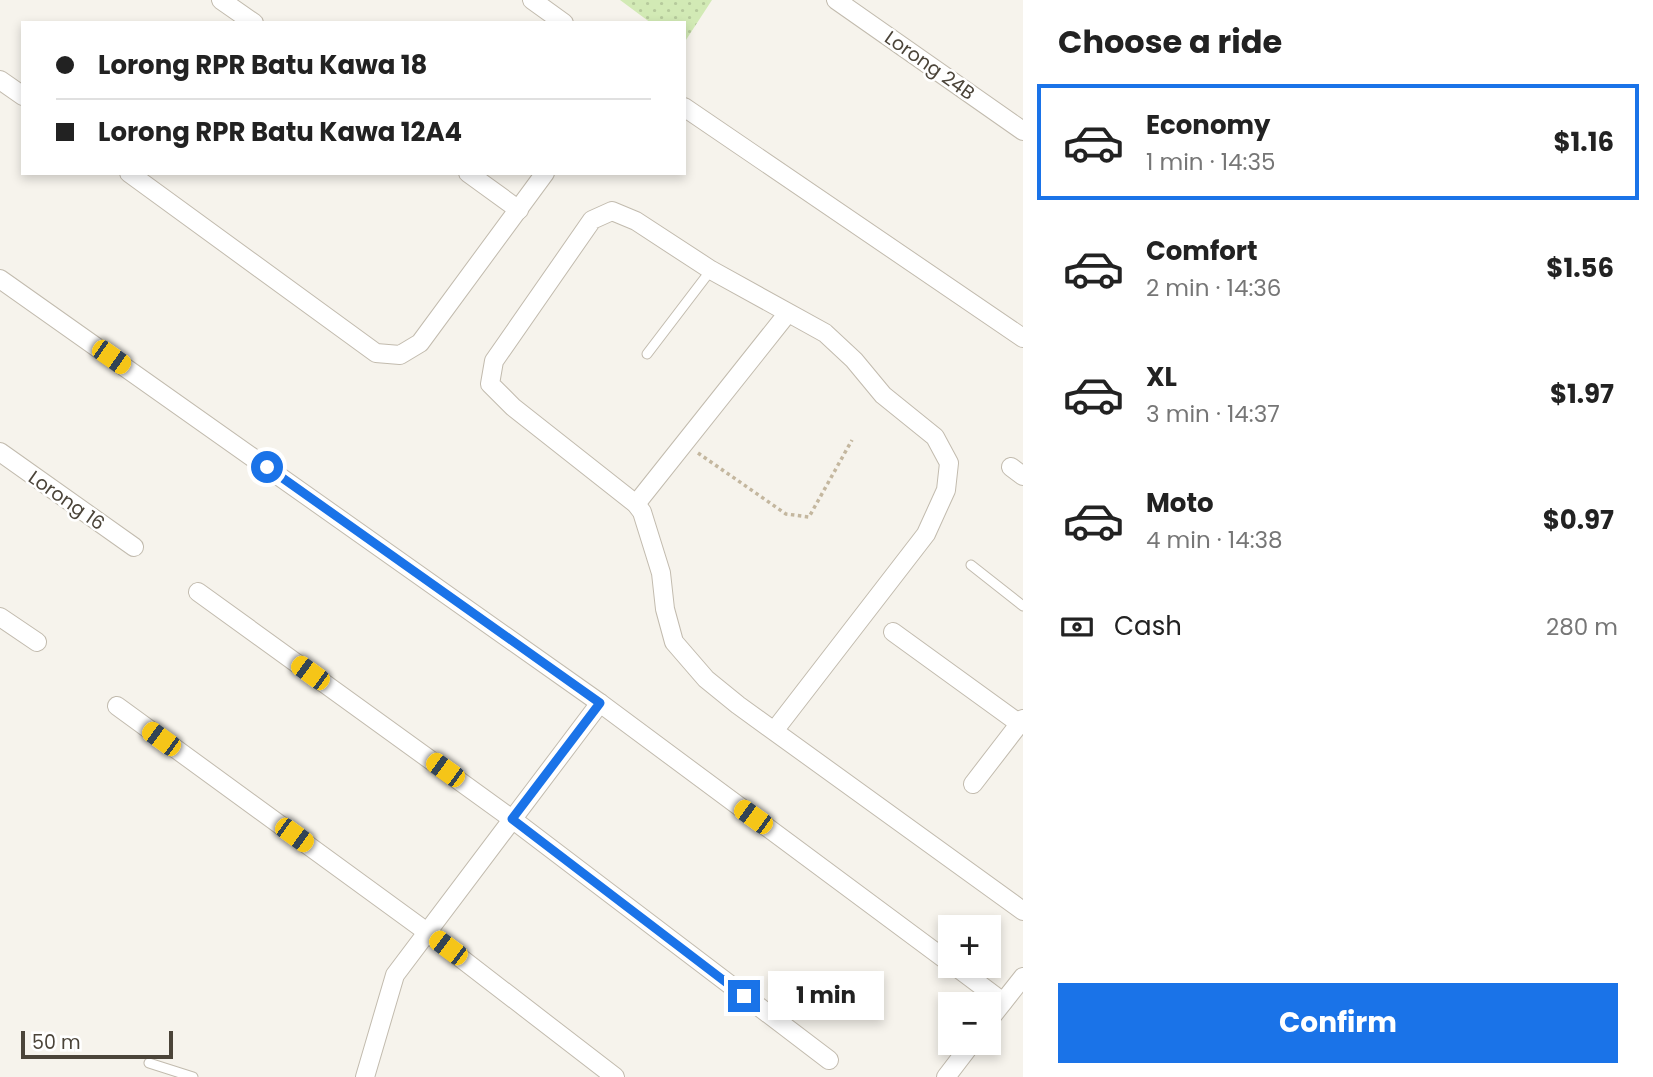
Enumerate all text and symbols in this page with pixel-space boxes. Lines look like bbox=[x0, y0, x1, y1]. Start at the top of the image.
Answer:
text: Choose a ride bbox=[1058, 19, 1282, 64]
street label: Lorong 24B bbox=[879, 24, 980, 106]
text: Lorong RPR Batu Kawa 18 bbox=[98, 47, 427, 83]
text: Economy bbox=[1146, 107, 1270, 143]
icon: car bbox=[1062, 111, 1125, 174]
text: Lorong RPR Batu Kawa 12A4 bbox=[98, 114, 462, 150]
text: $1.16 bbox=[1553, 124, 1614, 160]
text: 1 min · 14:35 bbox=[1146, 146, 1275, 178]
text: Comfort bbox=[1146, 233, 1258, 269]
icon: car bbox=[1062, 237, 1125, 300]
text: $1.56 bbox=[1546, 250, 1614, 286]
text: 2 min · 14:36 bbox=[1146, 272, 1281, 304]
car bbox=[88, 336, 135, 378]
text: XL bbox=[1146, 359, 1177, 395]
icon: car bbox=[1062, 363, 1125, 426]
text: $1.97 bbox=[1550, 376, 1614, 412]
text: 3 min · 14:37 bbox=[1146, 398, 1280, 430]
route start bbox=[251, 451, 283, 483]
street label: Lorong 16 bbox=[23, 464, 110, 537]
text: Moto bbox=[1146, 485, 1214, 521]
icon: car bbox=[1062, 489, 1125, 552]
text: $0.97 bbox=[1543, 502, 1614, 538]
text: 4 min · 14:38 bbox=[1146, 524, 1283, 556]
icon: cash bbox=[1058, 608, 1096, 646]
text: Cash bbox=[1114, 608, 1182, 644]
text: 280 m bbox=[1546, 611, 1618, 643]
car bbox=[287, 652, 334, 694]
car bbox=[138, 718, 185, 760]
car bbox=[422, 749, 469, 791]
car bbox=[730, 796, 777, 838]
car bbox=[271, 814, 318, 856]
map controls bbox=[938, 915, 1001, 1055]
button: + bbox=[938, 915, 1001, 978]
car bbox=[425, 927, 472, 969]
callout: 1 min bbox=[768, 972, 884, 1020]
text: 1 min bbox=[796, 979, 856, 1011]
route end bbox=[728, 980, 760, 1012]
button: Confirm bbox=[1058, 983, 1618, 1063]
button: − bbox=[938, 992, 1001, 1055]
scale bar bbox=[21, 1028, 173, 1060]
text: 50 m bbox=[32, 1029, 81, 1056]

